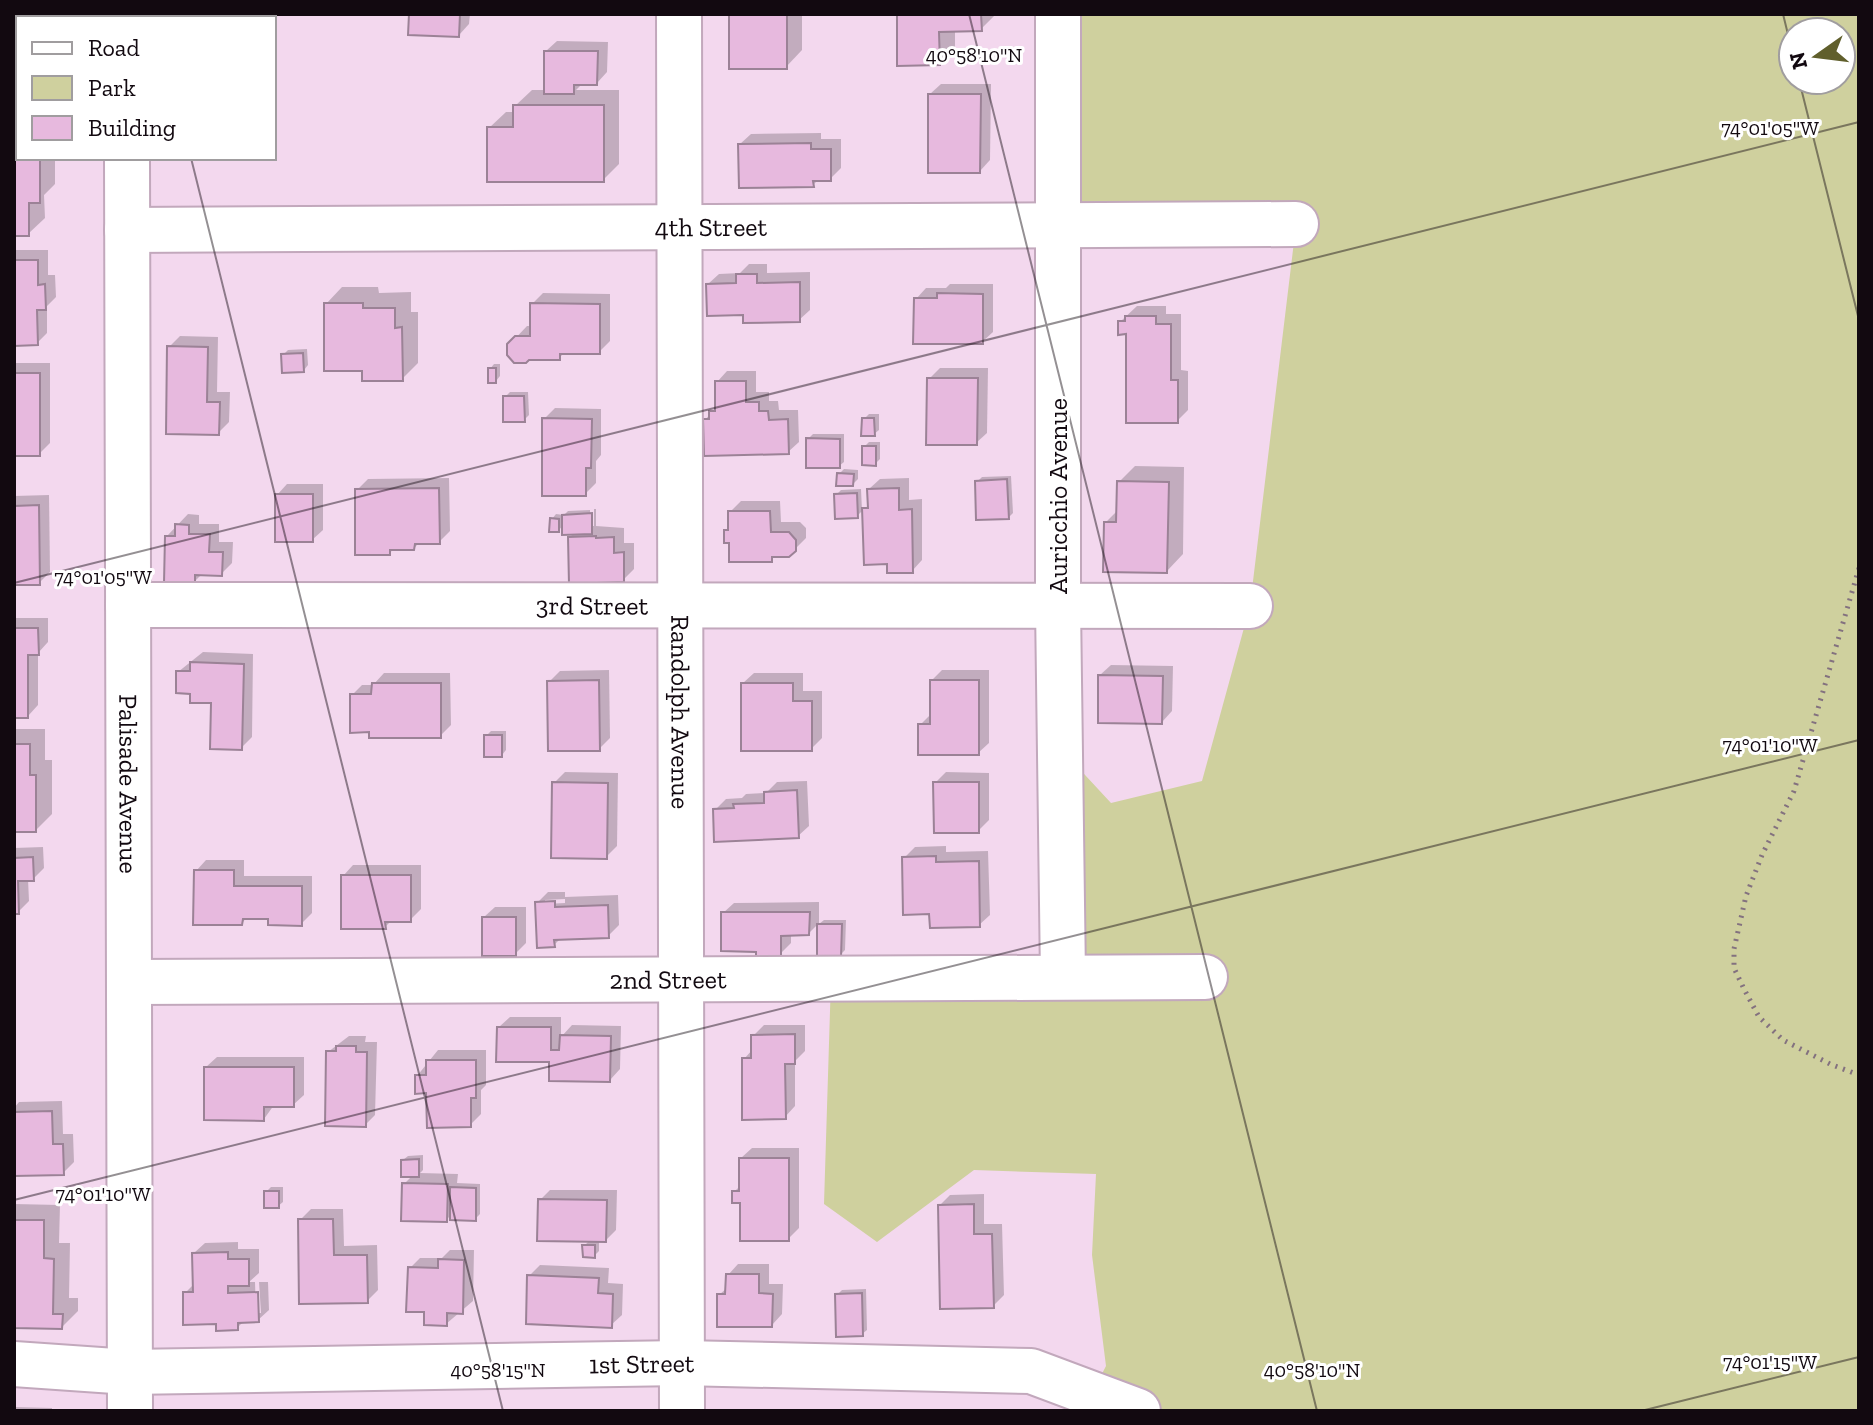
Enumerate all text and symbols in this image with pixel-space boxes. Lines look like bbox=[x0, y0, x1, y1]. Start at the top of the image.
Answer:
legend bbox=[16, 16, 276, 160]
north arrow bbox=[1777, 16, 1857, 96]
text: Road bbox=[88, 33, 140, 62]
text: 40°58'10"N bbox=[926, 43, 1022, 67]
text: N bbox=[1783, 49, 1813, 72]
text: Park bbox=[88, 73, 136, 102]
text: Building bbox=[88, 113, 176, 142]
text: 74°01'05"W bbox=[1721, 116, 1819, 140]
street label: 4th Street bbox=[655, 211, 768, 243]
street label: Auricchio Avenue bbox=[1042, 398, 1074, 594]
text: 74°01'05"W bbox=[54, 565, 152, 589]
street label: 3rd Street bbox=[536, 589, 649, 621]
street label: Randolph Avenue bbox=[664, 615, 697, 809]
street label: Palisade Avenue bbox=[112, 694, 145, 874]
text: 74°01'10"W bbox=[1722, 733, 1818, 757]
street label: 2nd Street bbox=[609, 963, 727, 996]
text: 74°01'10"W bbox=[55, 1182, 151, 1206]
street label: 1st Street bbox=[589, 1347, 695, 1381]
text: 74°01'15"W bbox=[1723, 1350, 1817, 1374]
text: 40°58'15"N bbox=[450, 1358, 546, 1382]
text: 40°58'10"N bbox=[1264, 1358, 1360, 1382]

